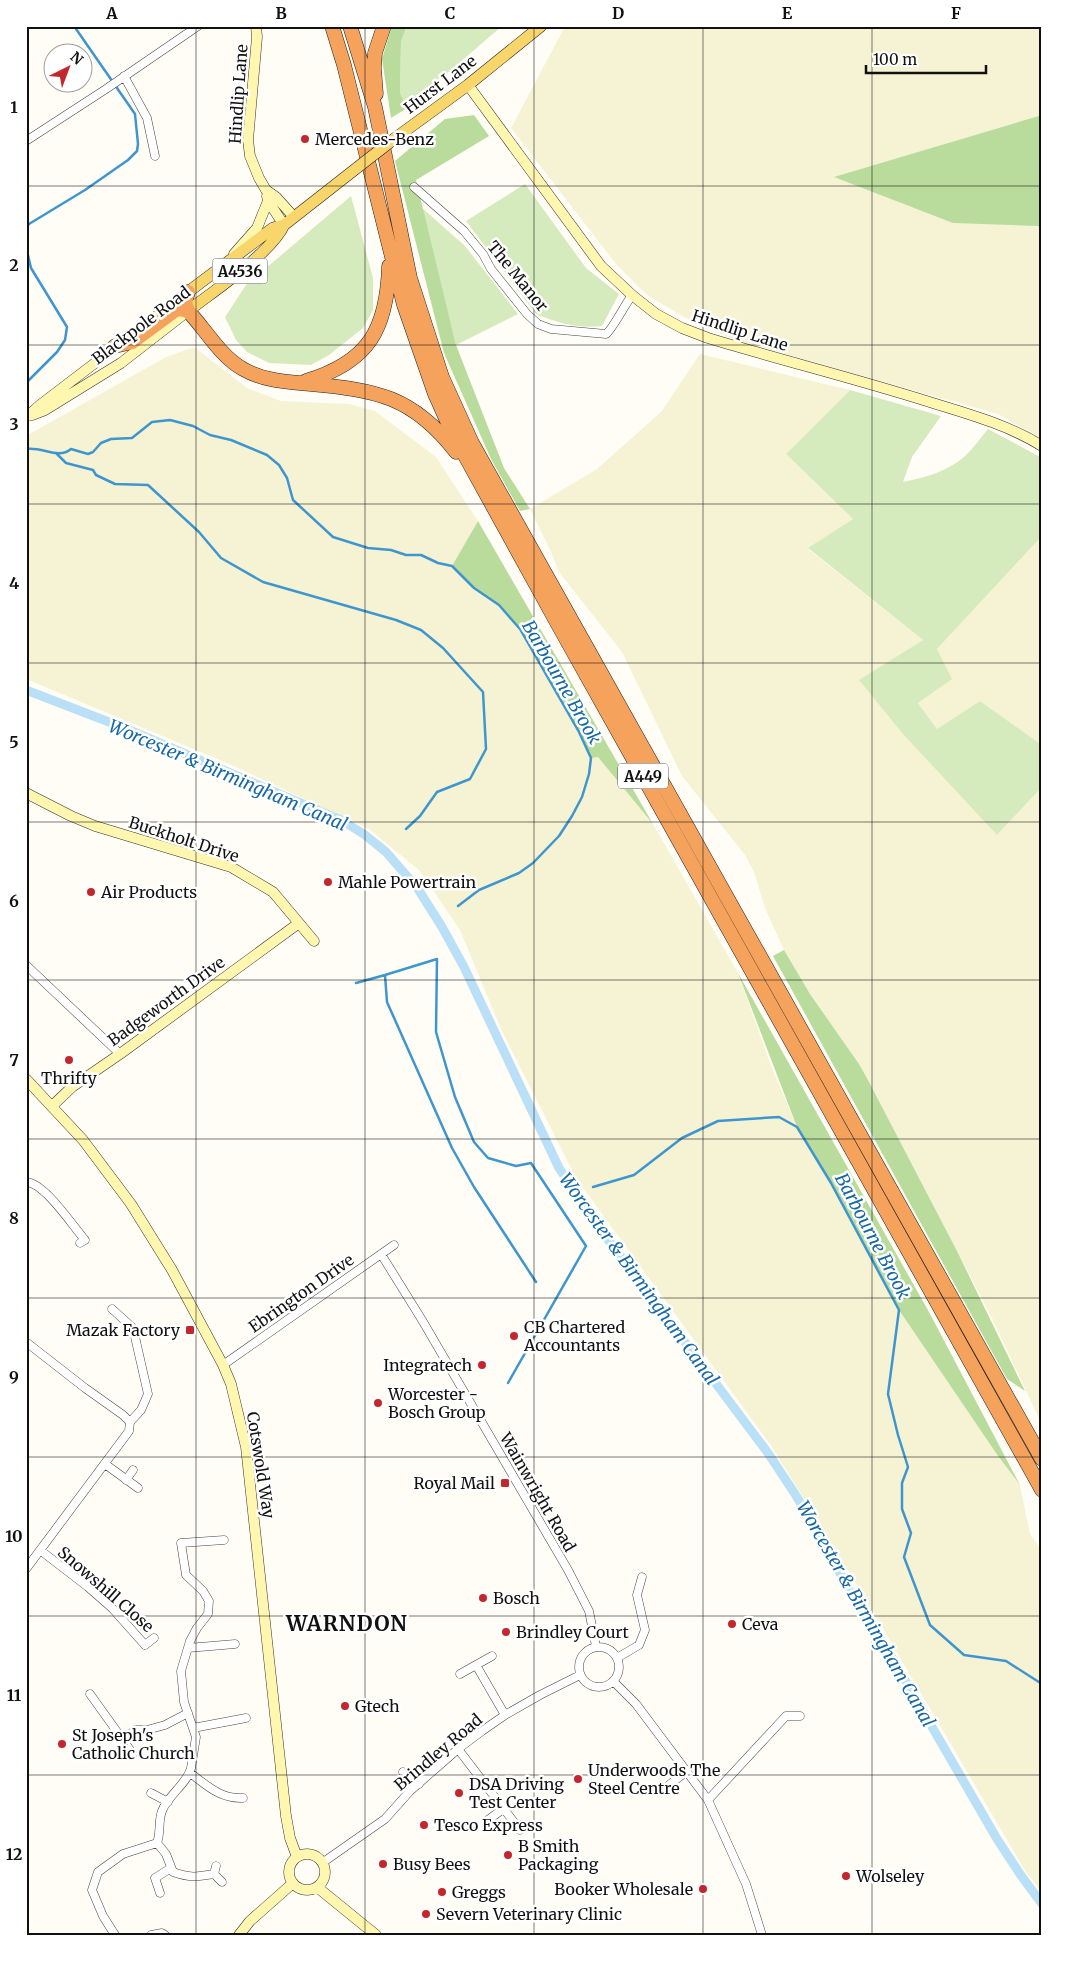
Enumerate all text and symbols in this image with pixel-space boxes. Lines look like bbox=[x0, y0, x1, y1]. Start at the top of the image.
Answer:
text: A bbox=[105, 3, 118, 23]
text: B bbox=[275, 3, 287, 23]
text: C bbox=[445, 3, 455, 23]
text: D bbox=[612, 3, 624, 23]
text: E bbox=[782, 3, 793, 23]
text: F bbox=[951, 3, 961, 23]
north arrow bbox=[42, 42, 92, 92]
scale bar bbox=[866, 42, 986, 74]
street label: Hindlip Lane bbox=[225, 44, 251, 144]
text: N bbox=[67, 48, 87, 69]
street label: Hurst Lane bbox=[400, 50, 480, 118]
text: 100 m bbox=[873, 50, 917, 69]
text: 1 bbox=[10, 97, 18, 117]
place label: Mercedes-Benz bbox=[315, 129, 434, 149]
marker: Mercedes-Benz bbox=[299, 133, 311, 145]
street label: The Manor bbox=[483, 237, 553, 315]
text: 2 bbox=[9, 255, 19, 275]
road number: A4536 bbox=[212, 258, 268, 284]
street label: Blackpole Road bbox=[88, 281, 194, 368]
street label: Hindlip Lane bbox=[689, 305, 791, 355]
text: 3 bbox=[9, 414, 19, 434]
text: 4 bbox=[9, 573, 19, 593]
water label: Barbourne Brook bbox=[517, 616, 607, 748]
water label: Worcester & Birmingham Canal bbox=[105, 714, 351, 836]
text: 5 bbox=[9, 732, 19, 752]
road number: A449 bbox=[618, 764, 668, 788]
street label: Buckholt Drive bbox=[126, 812, 242, 866]
place label: Mahle Powertrain bbox=[338, 872, 477, 892]
marker: Mahle Powertrain bbox=[322, 876, 334, 888]
place label: Air Products bbox=[100, 882, 197, 902]
marker: Air Products bbox=[85, 886, 97, 898]
text: 6 bbox=[9, 891, 19, 911]
street label: Badgeworth Drive bbox=[104, 952, 228, 1050]
text: 7 bbox=[9, 1050, 19, 1070]
marker: Thrifty bbox=[63, 1054, 75, 1066]
place label: Thrifty bbox=[41, 1068, 98, 1088]
water label: Worcester & Birmingham Canal bbox=[554, 1168, 724, 1390]
water label: Barbourne Brook bbox=[830, 1169, 916, 1303]
text: 8 bbox=[9, 1208, 19, 1228]
street label: Ebrington Drive bbox=[245, 1249, 357, 1337]
place label: CB Chartered Accountants bbox=[523, 1317, 625, 1355]
place label: Mazak Factory bbox=[66, 1320, 181, 1340]
marker: Mazak Factory bbox=[184, 1324, 196, 1336]
marker: CB Chartered Accountants bbox=[508, 1330, 520, 1342]
place label: Integratech bbox=[383, 1355, 472, 1375]
marker: Integratech bbox=[476, 1359, 488, 1371]
text: 9 bbox=[9, 1367, 19, 1387]
place label: Worcester - Bosch Group bbox=[387, 1384, 486, 1422]
marker: Worcester - Bosch Group bbox=[372, 1397, 384, 1409]
street label: Cotswold Way bbox=[243, 1410, 279, 1520]
street label: Wainwright Road bbox=[495, 1428, 580, 1555]
place label: Royal Mail bbox=[414, 1473, 495, 1493]
marker: Royal Mail bbox=[499, 1477, 511, 1489]
water label: Worcester & Birmingham Canal bbox=[792, 1497, 940, 1731]
text: 10 bbox=[5, 1526, 23, 1546]
street label: Snowshill Close bbox=[54, 1542, 158, 1636]
place label: Bosch bbox=[493, 1588, 540, 1608]
marker: Bosch bbox=[477, 1592, 489, 1604]
district label: WARNDON bbox=[285, 1610, 408, 1637]
place label: Ceva bbox=[742, 1614, 779, 1634]
marker: Ceva bbox=[726, 1618, 738, 1630]
place label: Brindley Court bbox=[516, 1622, 630, 1642]
marker: Brindley Court bbox=[500, 1626, 512, 1638]
text: 11 bbox=[7, 1685, 22, 1705]
place label: Gtech bbox=[355, 1696, 400, 1716]
marker: Gtech bbox=[339, 1700, 351, 1712]
street label: Brindley Road bbox=[390, 1709, 486, 1795]
place label: St Joseph's Catholic Church bbox=[72, 1725, 195, 1763]
marker: St Joseph's Catholic Church bbox=[56, 1738, 68, 1750]
place label: Underwoods The Steel Centre bbox=[588, 1760, 720, 1798]
marker: Underwoods The Steel Centre bbox=[572, 1773, 584, 1785]
place label: DSA Driving Test Center bbox=[469, 1774, 564, 1812]
marker: DSA Driving Test Center bbox=[453, 1787, 465, 1799]
place label: Tesco Express bbox=[434, 1815, 543, 1835]
marker: Tesco Express bbox=[418, 1819, 430, 1831]
place label: B Smith Packaging bbox=[518, 1836, 599, 1874]
text: 12 bbox=[6, 1844, 22, 1864]
marker: B Smith Packaging bbox=[502, 1849, 514, 1861]
place label: Busy Bees bbox=[393, 1854, 471, 1874]
marker: Busy Bees bbox=[377, 1858, 389, 1870]
place label: Wolseley bbox=[855, 1866, 925, 1886]
marker: Wolseley bbox=[840, 1870, 852, 1882]
place label: Booker Wholesale bbox=[554, 1879, 693, 1899]
place label: Greggs bbox=[452, 1882, 506, 1902]
marker: Booker Wholesale bbox=[697, 1883, 709, 1895]
marker: Greggs bbox=[436, 1886, 448, 1898]
place label: Severn Veterinary Clinic bbox=[436, 1904, 622, 1924]
marker: Severn Veterinary Clinic bbox=[420, 1908, 432, 1920]

